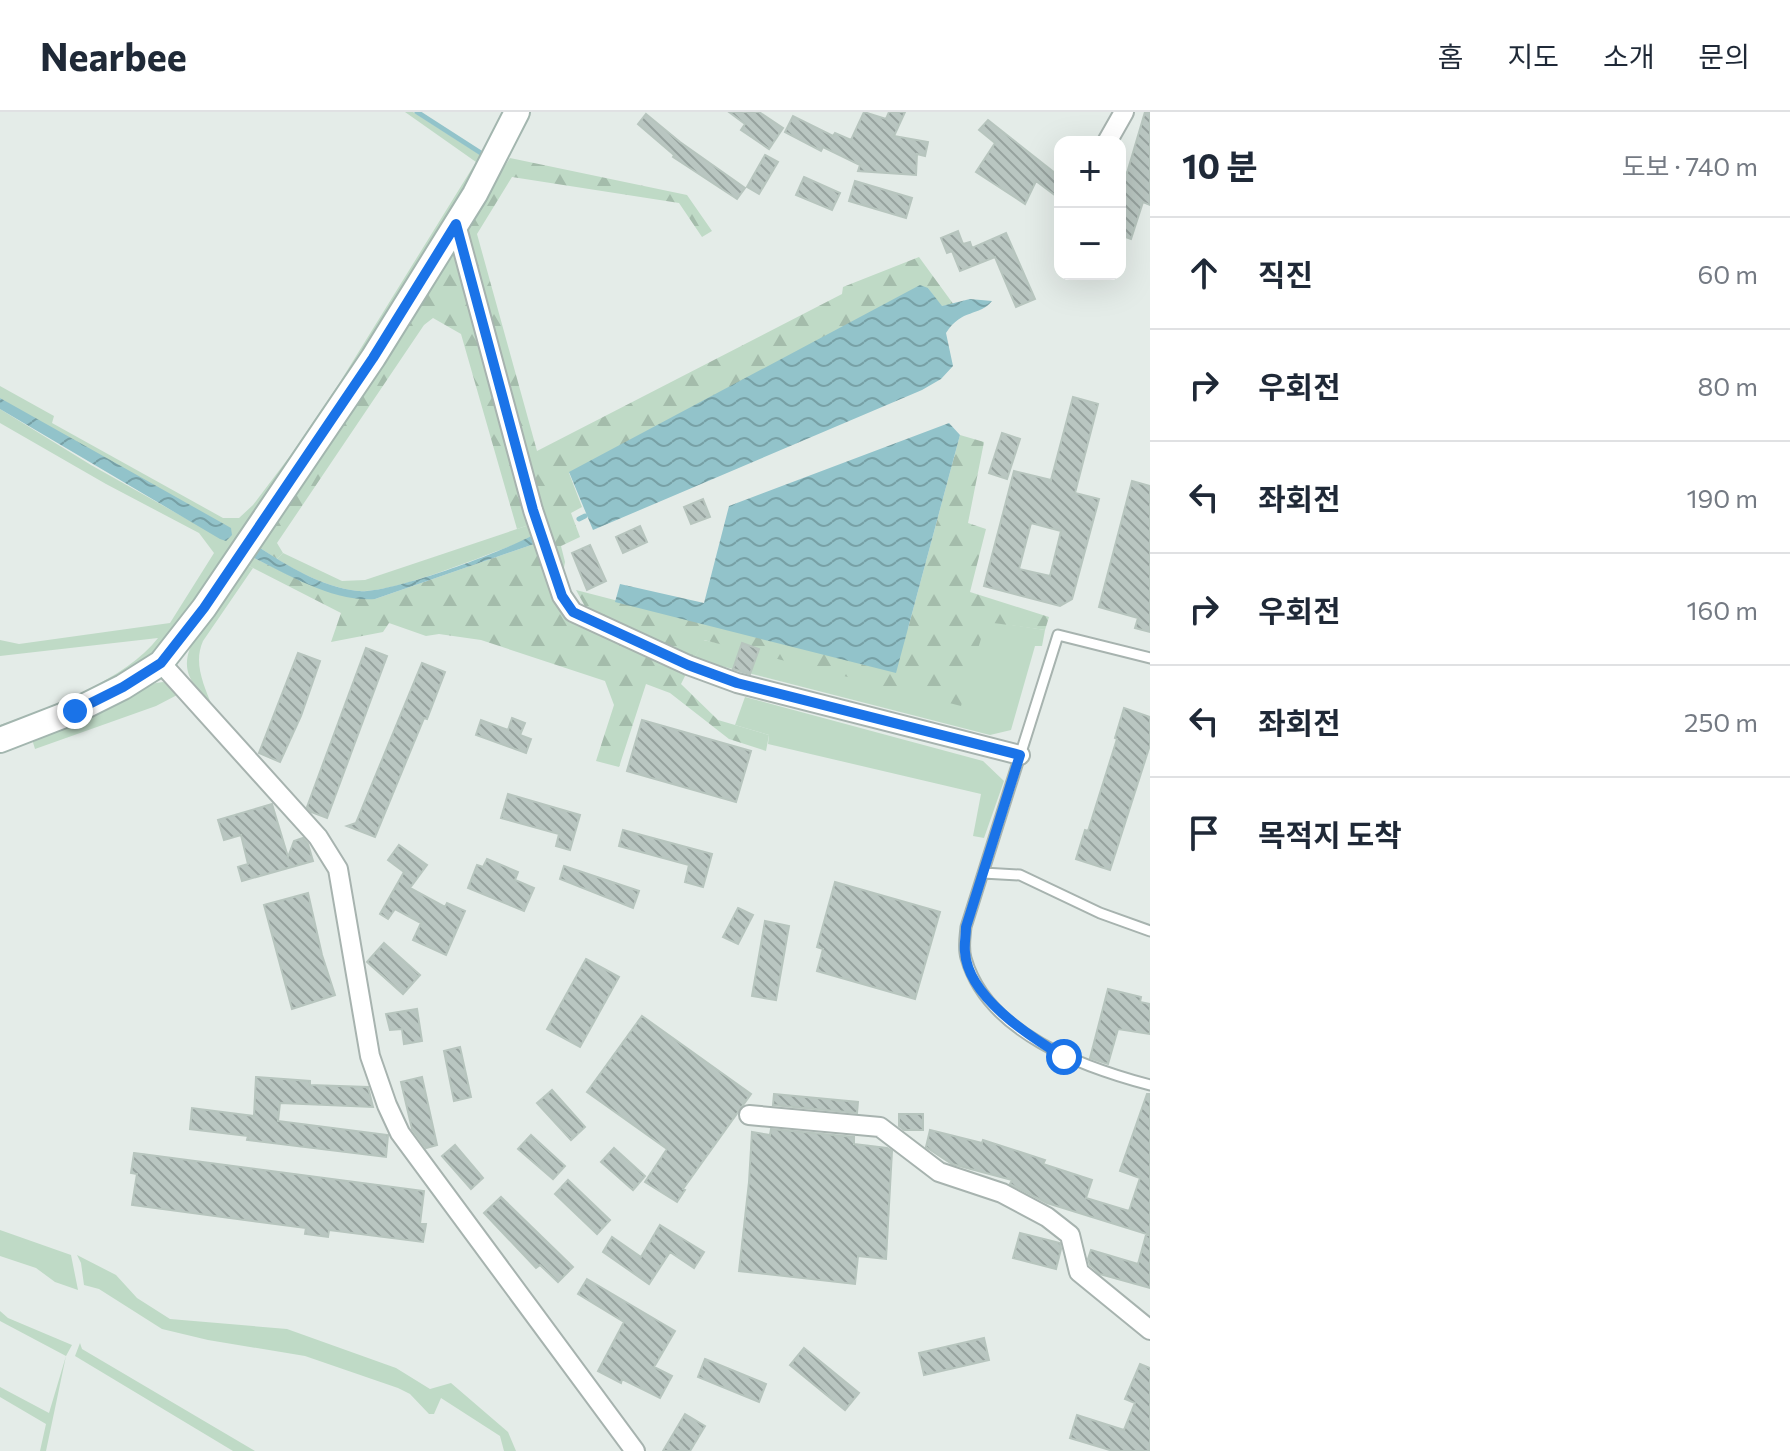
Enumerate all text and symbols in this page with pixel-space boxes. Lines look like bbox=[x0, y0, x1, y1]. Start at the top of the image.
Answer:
text: Nearbee bbox=[40, 32, 187, 79]
text: 홈 bbox=[1438, 39, 1463, 73]
text: 지도 bbox=[1507, 39, 1559, 73]
text: 소개 bbox=[1603, 39, 1654, 73]
text: 문의 bbox=[1698, 39, 1750, 73]
map controls bbox=[1054, 136, 1126, 280]
button: + bbox=[1054, 136, 1126, 208]
text: 10 분 bbox=[1182, 144, 1258, 186]
text: 도보 · 740 m bbox=[1622, 150, 1758, 181]
button: − bbox=[1054, 208, 1126, 280]
icon: ahead bbox=[1182, 251, 1226, 295]
text: 직진 bbox=[1258, 255, 1313, 292]
text: 60 m bbox=[1698, 258, 1758, 289]
icon: right bbox=[1182, 363, 1226, 407]
text: 우회전 bbox=[1258, 367, 1341, 404]
text: 80 m bbox=[1698, 370, 1758, 401]
icon: left bbox=[1182, 475, 1226, 519]
text: 좌회전 bbox=[1258, 479, 1341, 516]
text: 190 m bbox=[1686, 482, 1758, 513]
icon: right bbox=[1182, 587, 1226, 631]
text: 우회전 bbox=[1258, 591, 1341, 628]
text: 160 m bbox=[1686, 594, 1758, 625]
route end bbox=[57, 693, 93, 729]
icon: left bbox=[1182, 699, 1226, 743]
text: 좌회전 bbox=[1258, 703, 1341, 740]
text: 250 m bbox=[1684, 706, 1758, 737]
icon: arrive bbox=[1182, 811, 1226, 855]
text: 목적지 도착 bbox=[1258, 815, 1402, 852]
route start bbox=[1046, 1039, 1082, 1075]

